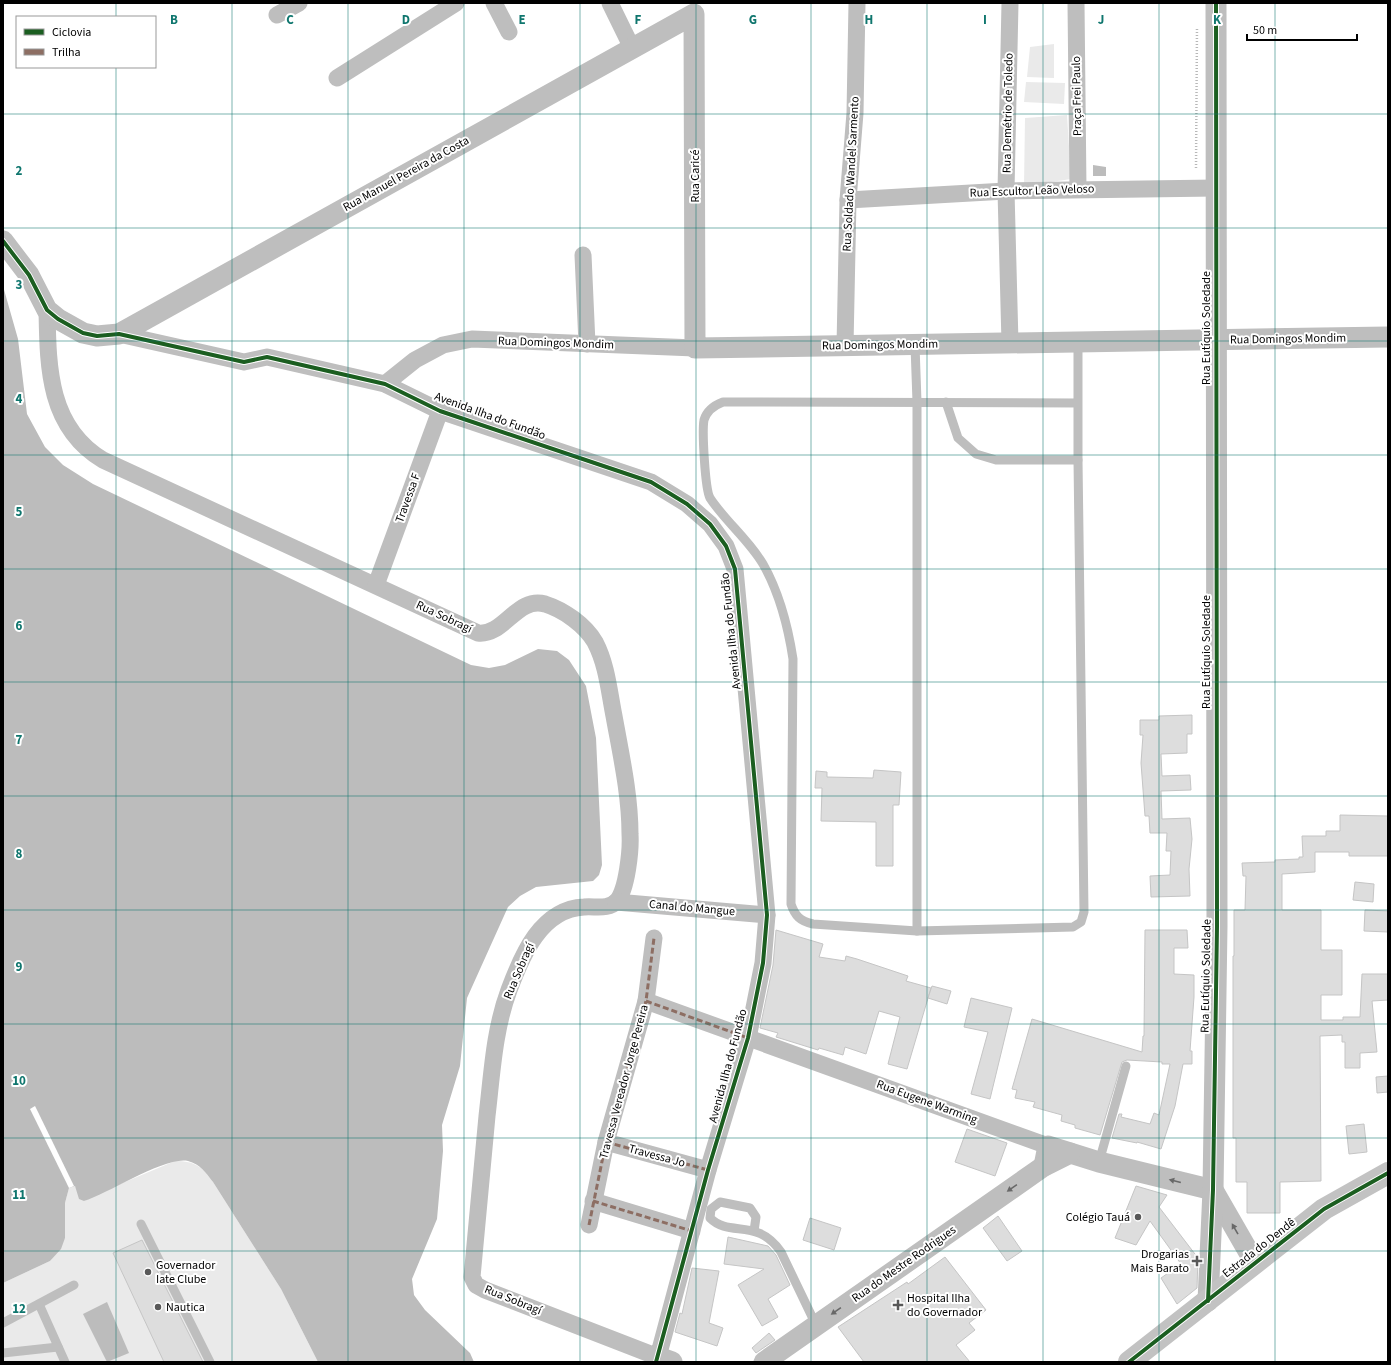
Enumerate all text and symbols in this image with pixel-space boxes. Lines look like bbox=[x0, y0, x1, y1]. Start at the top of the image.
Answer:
text: B bbox=[170, 11, 178, 29]
text: C bbox=[286, 11, 294, 29]
text: D bbox=[402, 11, 410, 29]
text: E bbox=[518, 11, 526, 29]
text: F bbox=[635, 11, 642, 29]
text: G bbox=[749, 11, 757, 29]
text: H bbox=[865, 11, 873, 29]
text: I bbox=[983, 11, 987, 29]
text: J bbox=[1098, 11, 1104, 29]
text: K bbox=[1213, 11, 1222, 29]
legend bbox=[16, 16, 156, 68]
scale bar bbox=[1247, 16, 1357, 42]
text: 50 m bbox=[1253, 22, 1277, 39]
text: Ciclovia bbox=[52, 24, 91, 41]
text: Trilha bbox=[52, 44, 81, 61]
street label: Rua Demétrio de Toledo bbox=[998, 53, 1018, 173]
street label: Praça Frei Paulo bbox=[1068, 56, 1086, 136]
street label: Rua Soldado Wandel Sarmento bbox=[838, 96, 864, 252]
street label: Rua Manuel Pereira da Costa bbox=[340, 132, 472, 216]
street label: Rua Caricé bbox=[687, 149, 704, 203]
text: 2 bbox=[16, 162, 23, 180]
street label: Rua Escultor Leão Veloso bbox=[969, 180, 1095, 202]
street label: Rua Eutíquio Soledade bbox=[1198, 271, 1215, 385]
text: 3 bbox=[16, 276, 23, 294]
street label: Rua Domingos Mondim bbox=[1230, 329, 1346, 349]
street label: Rua Domingos Mondim bbox=[498, 332, 614, 354]
street label: Rua Domingos Mondim bbox=[822, 335, 938, 355]
street label: Avenida Ilha do Fundão bbox=[432, 388, 548, 444]
text: 4 bbox=[16, 390, 23, 408]
street label: Travessa F bbox=[391, 471, 425, 525]
text: 5 bbox=[16, 503, 23, 521]
street label: Avenida Ilha do Fundão bbox=[716, 572, 746, 690]
street label: Rua Eutíquio Soledade bbox=[1198, 595, 1215, 709]
street label: Rua Sobragí bbox=[413, 597, 476, 638]
text: 6 bbox=[16, 617, 23, 635]
text: 7 bbox=[16, 731, 23, 749]
text: 8 bbox=[16, 845, 23, 863]
street label: Canal do Mangue bbox=[648, 896, 736, 920]
street label: Rua Eutíquio Soledade bbox=[1197, 919, 1215, 1033]
street label: Rua Sobragí bbox=[499, 939, 539, 1002]
text: 9 bbox=[16, 958, 23, 976]
street label: Travessa Vereador Jorge Pereira bbox=[595, 1003, 653, 1161]
street label: Avenida Ilha do Fundão bbox=[705, 1007, 751, 1125]
text: 10 bbox=[12, 1072, 26, 1090]
street label: Rua Eugene Warming bbox=[874, 1076, 980, 1128]
street label: Travessa Jo bbox=[627, 1140, 687, 1172]
one-way arrow bbox=[1169, 1177, 1181, 1183]
one-way arrow bbox=[1007, 1184, 1017, 1192]
text: 11 bbox=[12, 1186, 26, 1204]
place label: Colégio Tauá bbox=[1066, 1209, 1130, 1226]
marker: Colégio Tauá bbox=[1133, 1212, 1143, 1222]
street label: Estrada do Dendê bbox=[1219, 1214, 1299, 1282]
street label: Rua do Mestre Rodrigues bbox=[848, 1222, 960, 1306]
one-way arrow bbox=[1232, 1223, 1239, 1235]
place label: Drogarias Mais Barato bbox=[1131, 1246, 1189, 1277]
marker: Drogarias Mais Barato bbox=[1192, 1256, 1202, 1266]
place label: Governador Iate Clube bbox=[156, 1257, 216, 1288]
marker: Governador Iate Clube bbox=[143, 1267, 153, 1277]
street label: Rua Sobragí bbox=[482, 1281, 545, 1320]
place label: Hospital Ilha do Governador bbox=[907, 1290, 983, 1321]
place label: Nautica bbox=[166, 1299, 205, 1316]
marker: Hospital Ilha do Governador bbox=[892, 1299, 904, 1311]
text: 12 bbox=[12, 1300, 26, 1318]
marker: Nautica bbox=[153, 1302, 163, 1312]
one-way arrow bbox=[831, 1307, 842, 1315]

